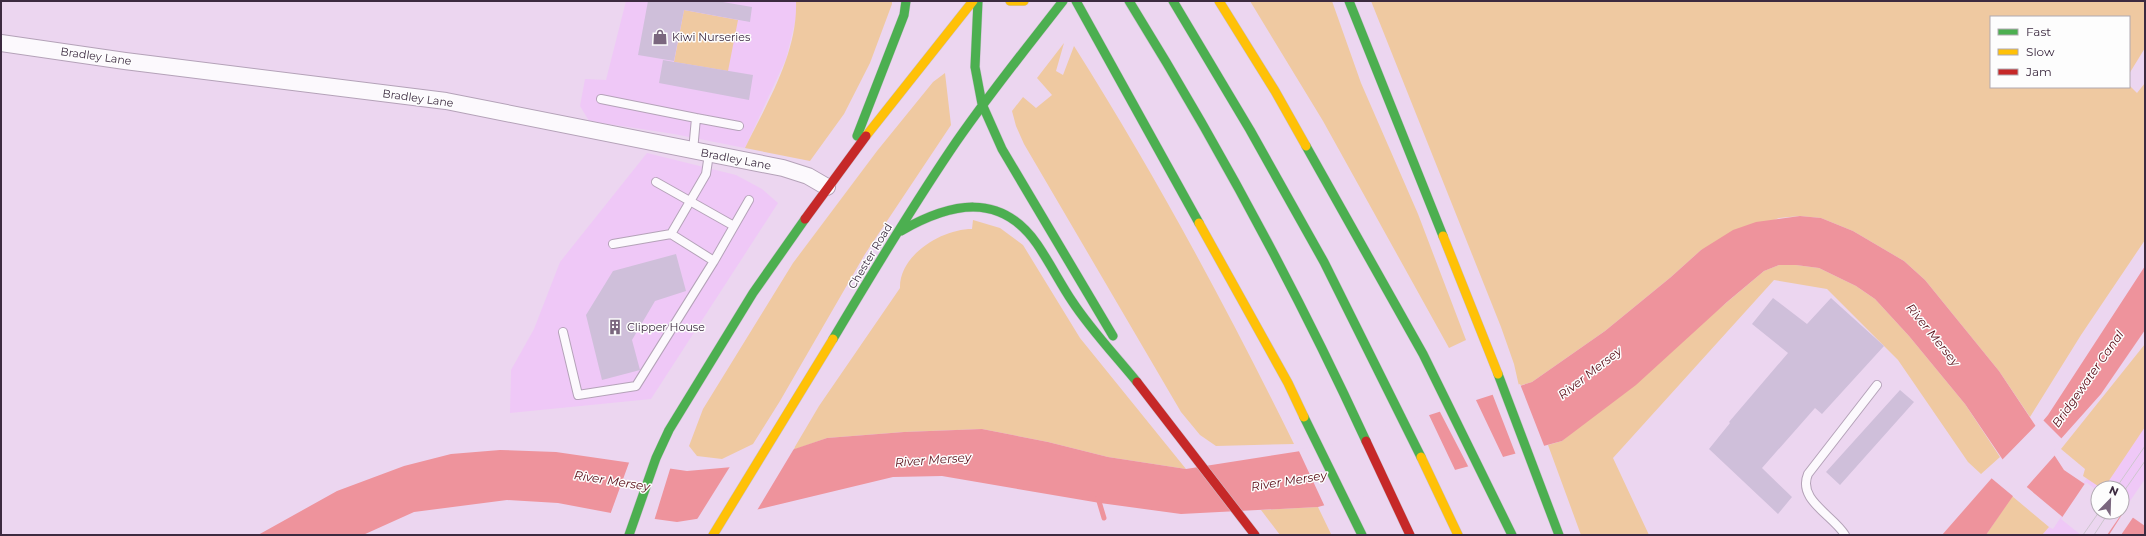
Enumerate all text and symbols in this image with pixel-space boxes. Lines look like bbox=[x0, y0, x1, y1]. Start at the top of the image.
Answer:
legend bbox=[1990, 16, 2130, 88]
text: Fast bbox=[2026, 24, 2051, 39]
shop icon: Kiwi Nurseries bbox=[651, 28, 669, 46]
place label: Kiwi Nurseries bbox=[672, 30, 751, 44]
street label: Bradley Lane bbox=[60, 44, 133, 68]
text: Slow bbox=[2026, 44, 2055, 59]
text: Jam bbox=[2025, 64, 2052, 79]
street label: Bradley Lane bbox=[382, 86, 455, 110]
street label: Bradley Lane bbox=[700, 145, 773, 173]
street label: Chester Road bbox=[845, 221, 895, 291]
water label: River Mersey bbox=[1903, 300, 1964, 370]
building icon: Clipper House bbox=[606, 318, 624, 336]
place label: Clipper House bbox=[627, 320, 705, 334]
water label: Bridgewater Canal bbox=[2049, 327, 2127, 430]
water label: River Mersey bbox=[1555, 342, 1626, 402]
water label: River Mersey bbox=[894, 449, 973, 470]
water label: River Mersey bbox=[573, 467, 652, 494]
water label: River Mersey bbox=[1250, 467, 1329, 494]
north arrow bbox=[2090, 480, 2130, 520]
text: N bbox=[2107, 483, 2121, 499]

